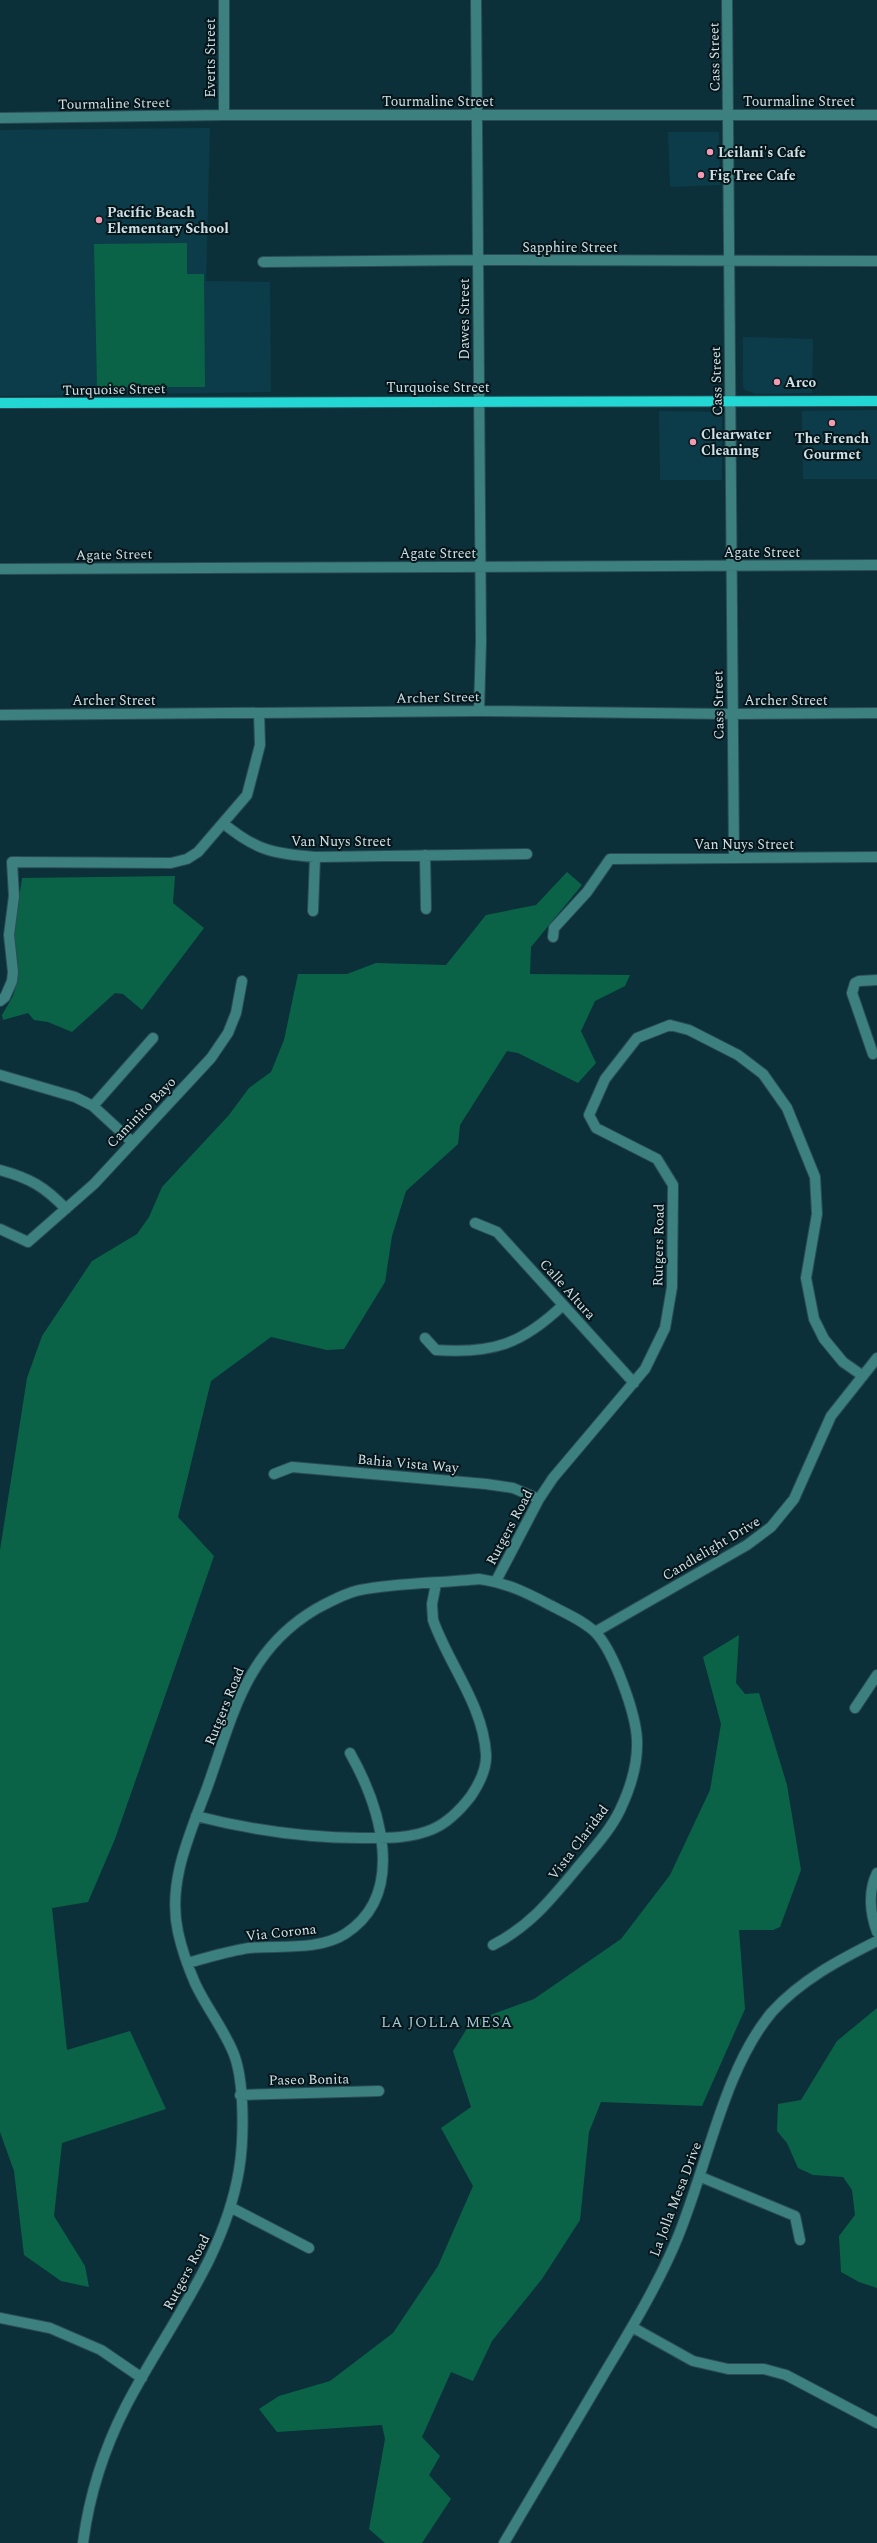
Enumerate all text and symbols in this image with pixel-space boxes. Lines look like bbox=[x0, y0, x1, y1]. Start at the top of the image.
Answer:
street label: Everts Street bbox=[200, 18, 221, 98]
street label: Cass Street bbox=[703, 22, 726, 92]
street label: Tourmaline Street bbox=[382, 91, 494, 112]
street label: Tourmaline Street bbox=[743, 91, 855, 112]
street label: Tourmaline Street bbox=[58, 92, 170, 115]
place label: Leilani's Cafe bbox=[718, 142, 806, 163]
marker: Leilani's Cafe bbox=[705, 147, 715, 157]
place label: Fig Tree Cafe bbox=[709, 165, 796, 186]
marker: Fig Tree Cafe bbox=[696, 170, 706, 180]
place label: Pacific Beach Elementary School bbox=[107, 202, 229, 239]
marker: Pacific Beach Elementary School bbox=[94, 215, 104, 225]
street label: Sapphire Street bbox=[522, 237, 618, 258]
street label: Dawes Street bbox=[454, 278, 475, 360]
street label: Cass Street bbox=[705, 346, 728, 416]
place label: Arco bbox=[785, 372, 816, 393]
street label: Turquoise Street bbox=[386, 377, 490, 398]
marker: Arco bbox=[772, 377, 782, 387]
street label: Turquoise Street bbox=[62, 378, 166, 401]
marker: The French Gourmet bbox=[827, 418, 837, 428]
place label: Clearwater Cleaning bbox=[701, 424, 771, 461]
place label: The French Gourmet bbox=[795, 428, 870, 465]
marker: Clearwater Cleaning bbox=[688, 437, 698, 447]
street label: Agate Street bbox=[724, 542, 800, 563]
street label: Agate Street bbox=[76, 543, 152, 566]
street label: Agate Street bbox=[400, 543, 476, 564]
street label: Cass Street bbox=[707, 670, 730, 740]
street label: Archer Street bbox=[396, 686, 480, 709]
street label: Archer Street bbox=[72, 690, 156, 711]
street label: Archer Street bbox=[744, 690, 828, 711]
street label: Van Nuys Street bbox=[291, 831, 391, 852]
street label: Van Nuys Street bbox=[694, 834, 794, 855]
street label: Caminito Bayo bbox=[102, 1072, 181, 1153]
street label: Rutgers Road bbox=[647, 1203, 670, 1287]
street label: Calle Altura bbox=[535, 1254, 601, 1324]
street label: Bahia Vista Way bbox=[356, 1449, 461, 1479]
street label: Rutgers Road bbox=[481, 1486, 538, 1569]
street label: Candlelight Drive bbox=[658, 1511, 764, 1586]
street label: Rutgers Road bbox=[199, 1664, 250, 1749]
street label: Vista Claridad bbox=[543, 1800, 614, 1884]
street label: Via Corona bbox=[245, 1918, 318, 1947]
district label: LA JOLLA MESA bbox=[381, 2011, 513, 2034]
street label: Paseo Bonita bbox=[269, 2068, 350, 2091]
street label: La Jolla Mesa Drive bbox=[644, 2139, 707, 2260]
street label: Rutgers Road bbox=[158, 2231, 215, 2314]

